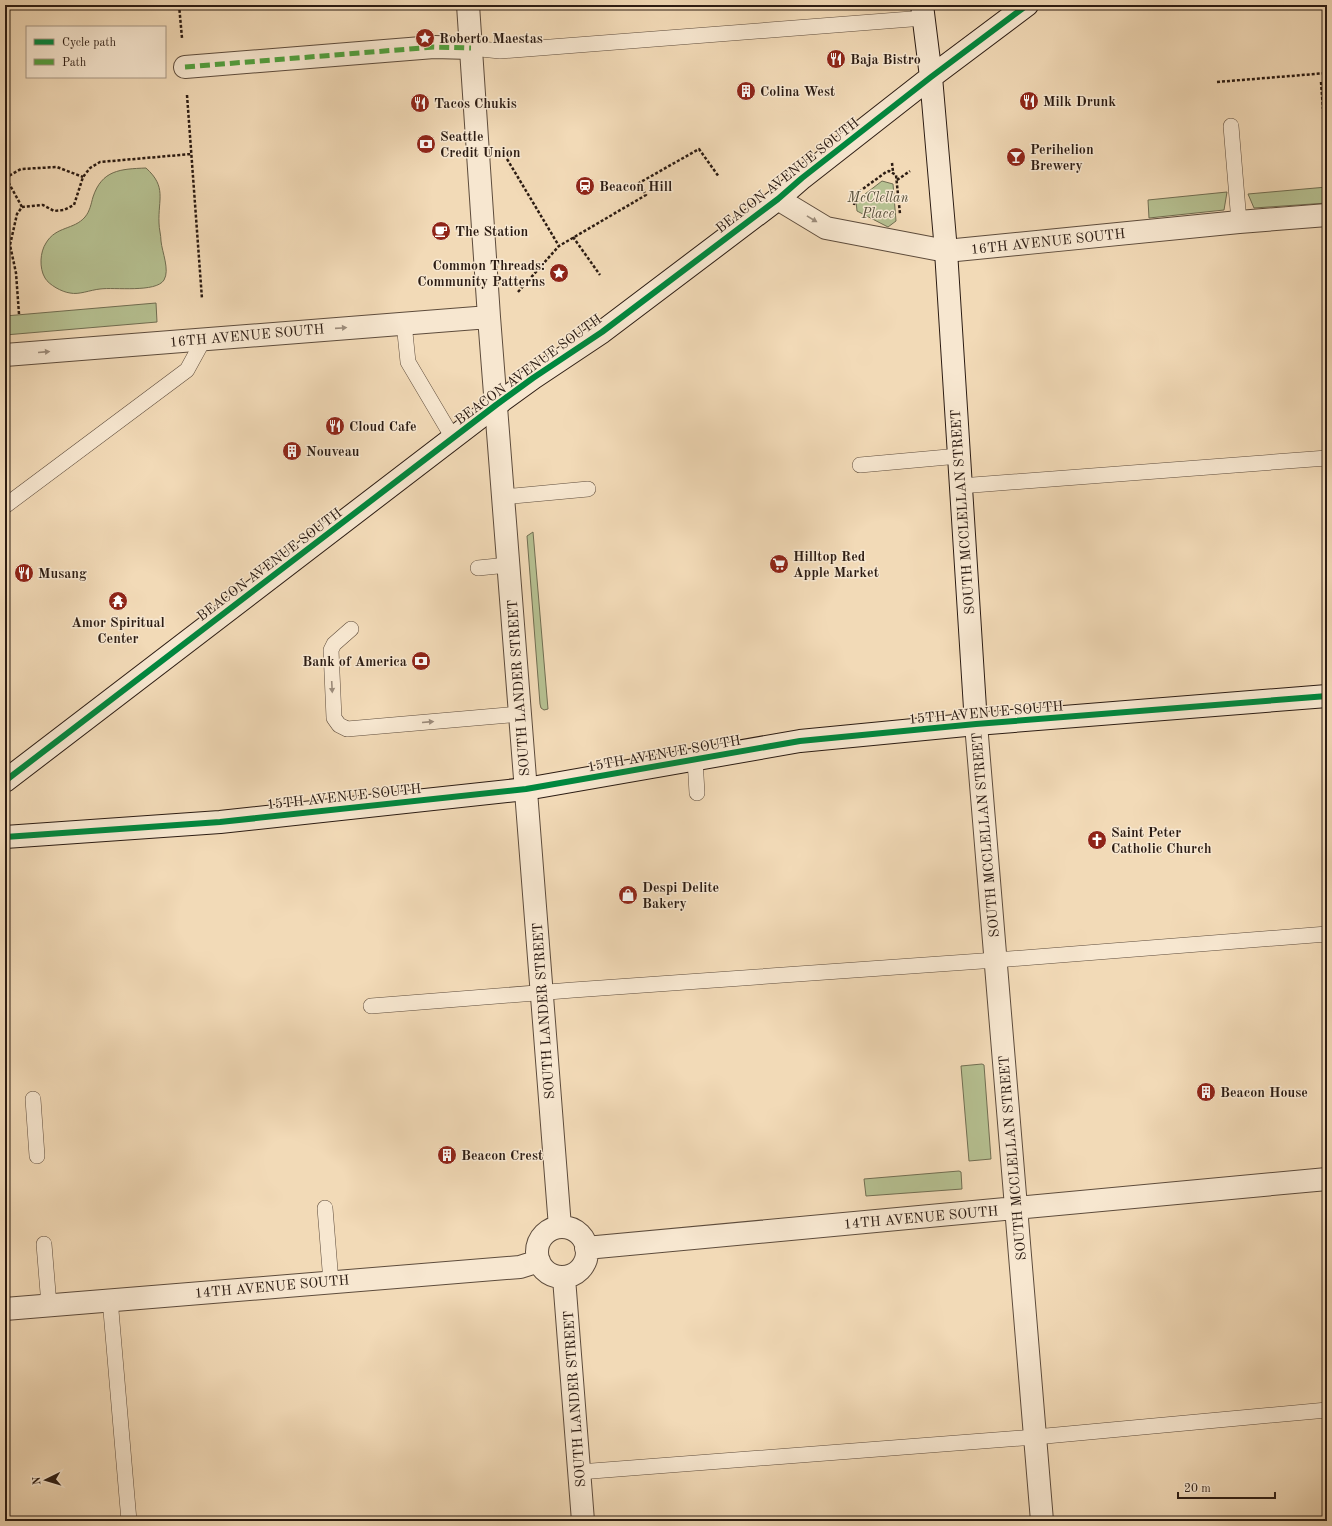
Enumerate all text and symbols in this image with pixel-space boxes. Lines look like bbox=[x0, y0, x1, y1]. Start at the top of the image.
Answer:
legend bbox=[26, 26, 166, 78]
place icon: Roberto Maestas bbox=[414, 27, 436, 49]
place label: Roberto Maestas bbox=[439, 32, 543, 46]
text: Cycle path bbox=[62, 37, 117, 49]
restaurant icon: Baja Bistro bbox=[825, 48, 847, 70]
place label: Baja Bistro bbox=[850, 53, 921, 67]
text: Path bbox=[62, 57, 87, 69]
building icon: Colina West bbox=[735, 80, 757, 102]
place label: Colina West bbox=[760, 85, 835, 99]
restaurant icon: Milk Drunk bbox=[1018, 90, 1040, 112]
restaurant icon: Tacos Chukis bbox=[409, 92, 431, 114]
place label: Milk Drunk bbox=[1043, 95, 1116, 109]
place label: Tacos Chukis bbox=[434, 97, 517, 111]
street label: BEACON AVENUE SOUTH bbox=[713, 116, 862, 236]
place label: Seattle Credit Union bbox=[440, 130, 521, 160]
bank icon: Seattle Credit Union bbox=[415, 133, 437, 155]
place label: Perihelion Brewery bbox=[1030, 143, 1094, 173]
bar icon: Perihelion Brewery bbox=[1005, 146, 1027, 168]
station icon: Beacon Hill bbox=[574, 175, 596, 197]
place label: Beacon Hill bbox=[599, 180, 672, 194]
park label: McClellan Place bbox=[846, 191, 909, 221]
one-way arrow bbox=[806, 216, 818, 223]
cafe icon: The Station bbox=[430, 220, 452, 242]
place label: The Station bbox=[455, 225, 529, 239]
street label: 16TH AVENUE SOUTH bbox=[970, 227, 1126, 257]
place label: Common Threads: Community Patterns bbox=[417, 259, 545, 289]
place icon: Common Threads: Community Patterns bbox=[548, 262, 570, 284]
street label: BEACON AVENUE SOUTH bbox=[453, 312, 604, 428]
street label: 16TH AVENUE SOUTH bbox=[169, 322, 325, 350]
one-way arrow bbox=[335, 324, 347, 331]
one-way arrow bbox=[38, 348, 50, 355]
street label: SOUTH MCCLELLAN STREET bbox=[949, 409, 977, 615]
restaurant icon: Cloud Cafe bbox=[324, 415, 346, 437]
place label: Cloud Cafe bbox=[349, 420, 417, 434]
building icon: Nouveau bbox=[281, 440, 303, 462]
place label: Nouveau bbox=[306, 445, 360, 459]
street label: BEACON AVENUE SOUTH bbox=[195, 506, 345, 624]
place label: Hilltop Red Apple Market bbox=[793, 550, 879, 580]
supermarket icon: Hilltop Red Apple Market bbox=[768, 553, 790, 575]
restaurant icon: Musang bbox=[13, 562, 35, 584]
place label: Musang bbox=[38, 567, 87, 581]
temple icon: Amor Spiritual Center bbox=[107, 590, 129, 612]
street label: SOUTH LANDER STREET bbox=[506, 599, 532, 777]
place label: Amor Spiritual Center bbox=[71, 616, 165, 646]
bank icon: Bank of America bbox=[410, 650, 432, 672]
place label: Bank of America bbox=[302, 655, 407, 669]
one-way arrow bbox=[329, 681, 336, 693]
street label: 15TH AVENUE SOUTH bbox=[908, 699, 1064, 727]
one-way arrow bbox=[422, 718, 434, 725]
street label: SOUTH MCCLELLAN STREET bbox=[970, 732, 1002, 938]
street label: 15TH AVENUE SOUTH bbox=[586, 734, 742, 774]
street label: 15TH AVENUE SOUTH bbox=[266, 782, 422, 812]
place label: Saint Peter Catholic Church bbox=[1111, 826, 1212, 856]
church icon: Saint Peter Catholic Church bbox=[1086, 829, 1108, 851]
place label: Despi Delite Bakery bbox=[642, 881, 719, 911]
shop icon: Despi Delite Bakery bbox=[617, 884, 639, 906]
street label: SOUTH LANDER STREET bbox=[531, 922, 557, 1100]
street label: SOUTH MCCLELLAN STREET bbox=[997, 1055, 1029, 1261]
building icon: Beacon House bbox=[1195, 1081, 1217, 1103]
place label: Beacon House bbox=[1220, 1086, 1308, 1100]
building icon: Beacon Crest bbox=[436, 1144, 458, 1166]
place label: Beacon Crest bbox=[461, 1149, 543, 1163]
street label: 14TH AVENUE SOUTH bbox=[843, 1204, 999, 1232]
street label: 14TH AVENUE SOUTH bbox=[194, 1273, 350, 1301]
street label: SOUTH LANDER STREET bbox=[562, 1310, 588, 1488]
north arrow bbox=[26, 1460, 66, 1500]
scale bar bbox=[1178, 1474, 1275, 1500]
text: N bbox=[32, 1475, 43, 1485]
text: 20 m bbox=[1184, 1483, 1211, 1495]

